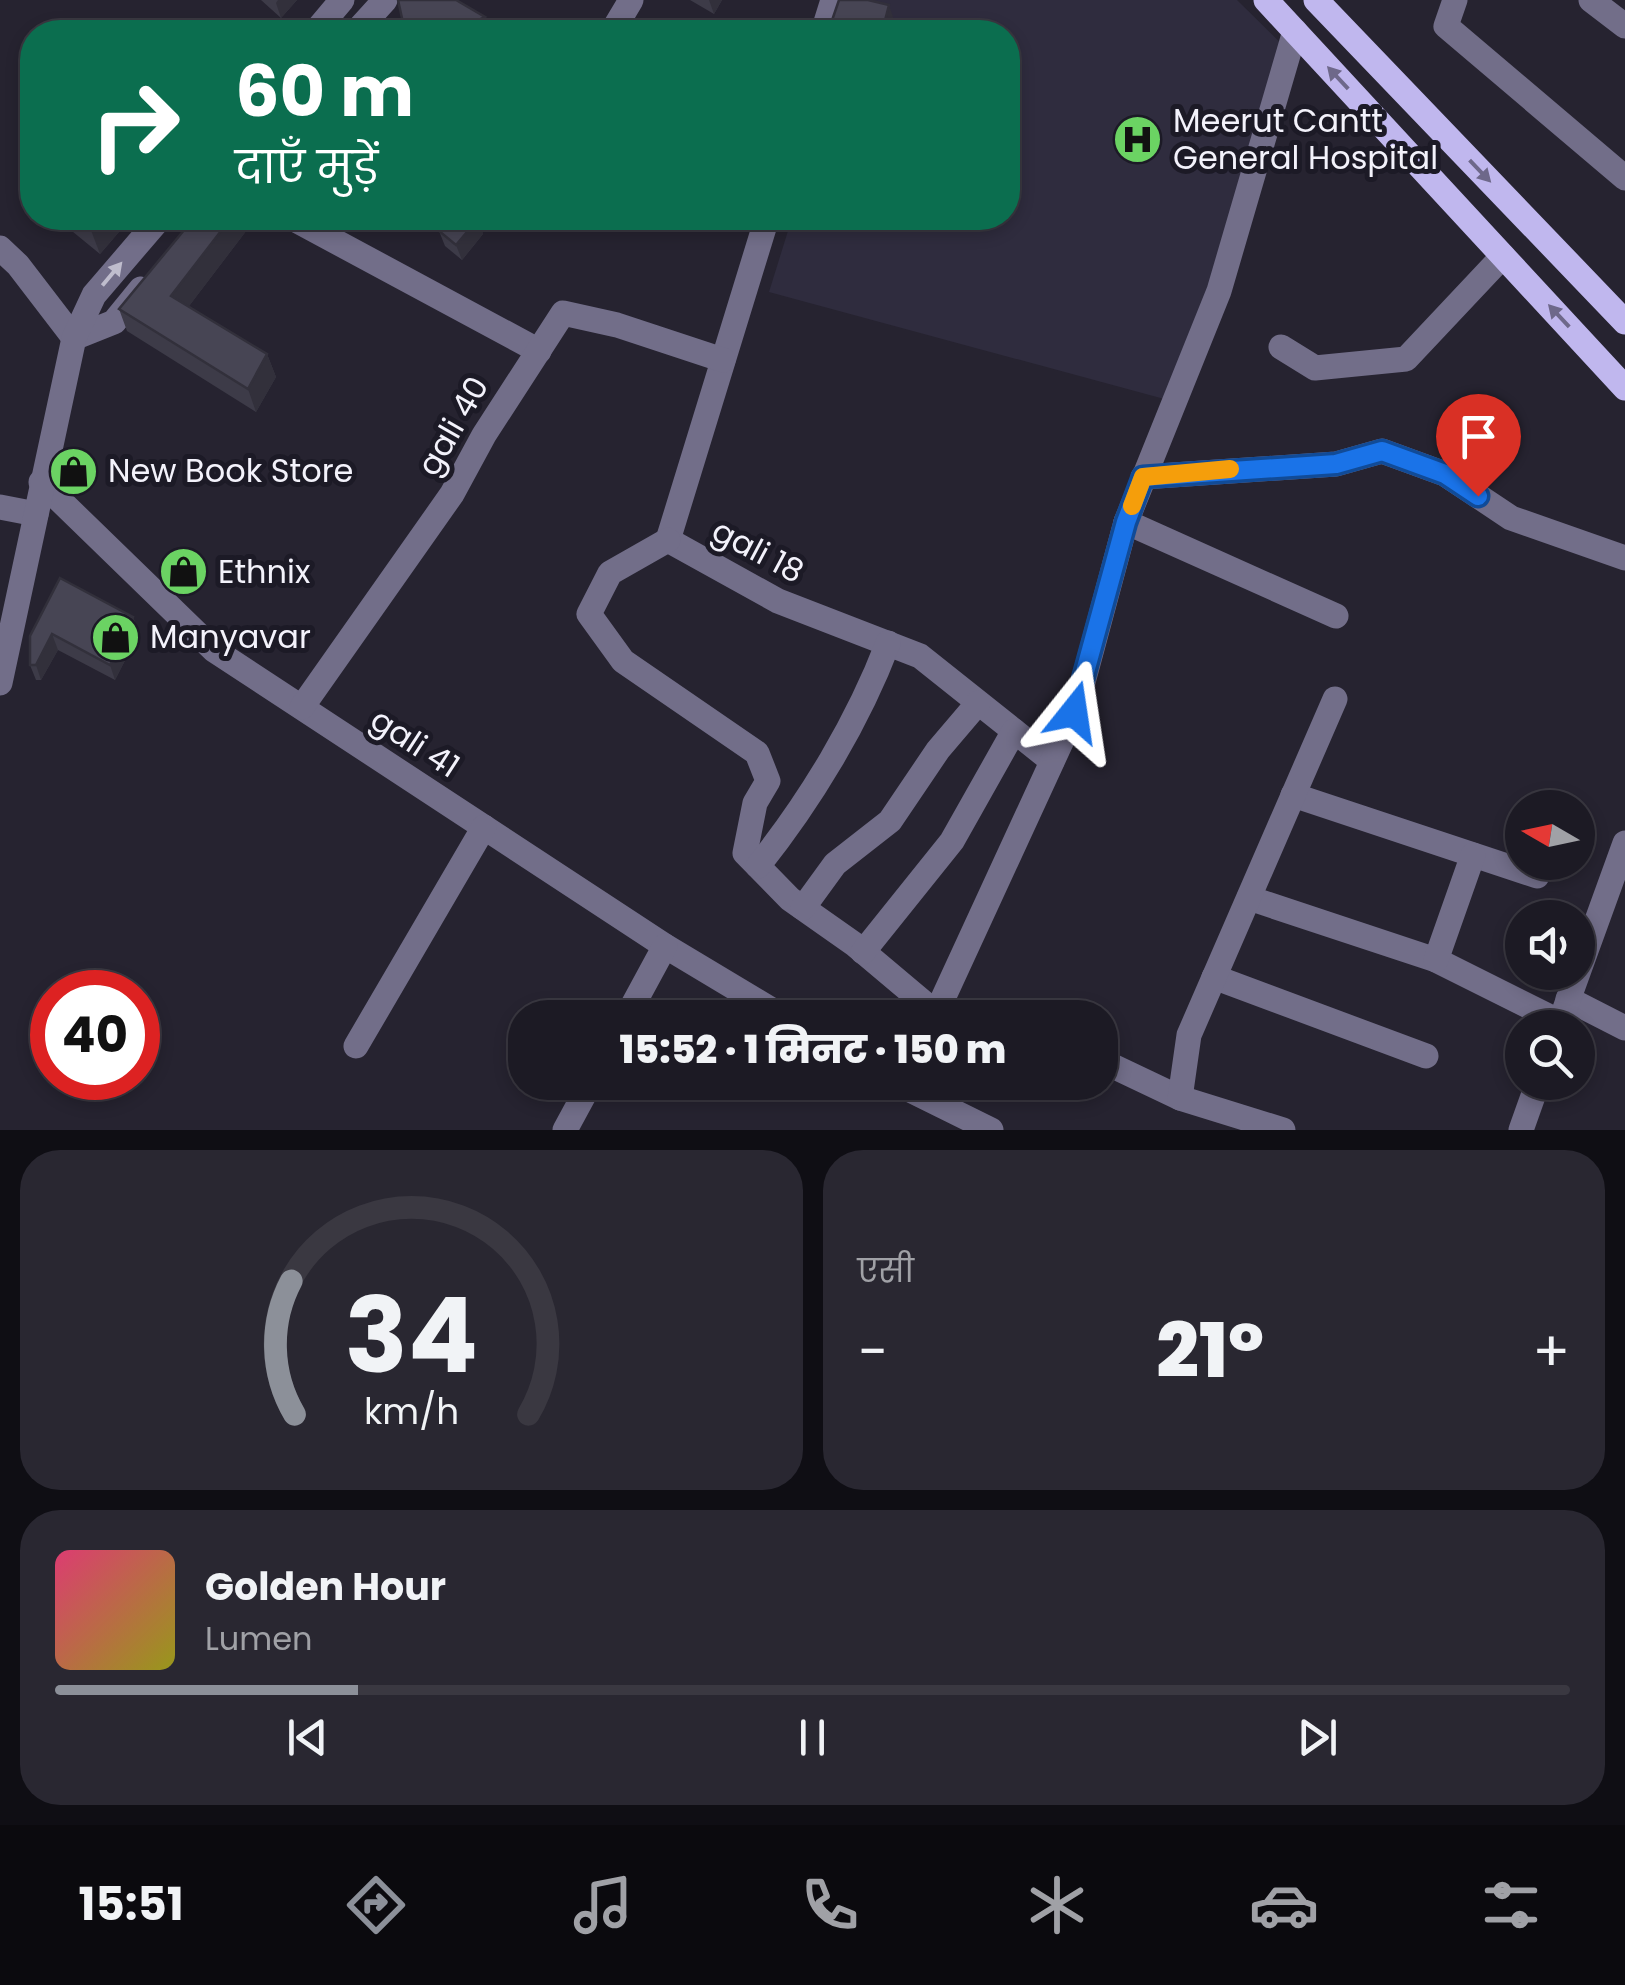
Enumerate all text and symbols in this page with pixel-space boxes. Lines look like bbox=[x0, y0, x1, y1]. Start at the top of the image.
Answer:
text: 60 m bbox=[235, 42, 414, 141]
icon: right bbox=[70, 60, 200, 190]
one-way arrow bbox=[1327, 66, 1350, 90]
place label: Meerut Cantt General Hospital bbox=[1173, 98, 1438, 180]
hospital icon: Meerut Cantt General Hospital bbox=[1112, 113, 1164, 165]
text: दाएँ मुड़ें bbox=[235, 136, 378, 199]
one-way arrow bbox=[1468, 159, 1491, 183]
one-way arrow bbox=[101, 262, 122, 287]
one-way arrow bbox=[1548, 304, 1571, 328]
street label: gali 40 bbox=[406, 368, 499, 484]
pin bbox=[1436, 394, 1521, 497]
icon: arrive bbox=[1451, 409, 1506, 464]
shop icon: New Book Store bbox=[47, 445, 99, 497]
place label: New Book Store bbox=[108, 448, 353, 493]
street label: gali 18 bbox=[704, 508, 812, 593]
shop icon: Ethnix bbox=[157, 546, 209, 598]
place label: Ethnix bbox=[218, 549, 310, 594]
shop icon: Manyavar bbox=[89, 611, 141, 663]
place label: Manyavar bbox=[150, 614, 311, 659]
position arrow bbox=[1022, 660, 1126, 764]
street label: gali 41 bbox=[362, 697, 469, 788]
north arrow bbox=[1505, 790, 1595, 880]
map controls bbox=[1505, 790, 1595, 1100]
button: sound bbox=[1505, 900, 1595, 990]
speed limit sign: 40 bbox=[30, 970, 160, 1100]
button: search bbox=[1505, 1010, 1595, 1100]
text: 15:52 · 1 मिनट · 150 m bbox=[620, 1023, 1006, 1076]
text: एसी bbox=[858, 1248, 914, 1293]
text: 34 bbox=[345, 1263, 478, 1408]
text: 21° bbox=[1156, 1298, 1264, 1403]
text: − bbox=[858, 1313, 888, 1390]
text: + bbox=[1532, 1313, 1570, 1390]
text: km/h bbox=[364, 1386, 459, 1437]
text: Golden Hour bbox=[205, 1560, 446, 1613]
text: Lumen bbox=[205, 1616, 313, 1661]
icon: previous bbox=[280, 1710, 335, 1765]
icon: pause bbox=[785, 1710, 840, 1765]
icon: next bbox=[1290, 1710, 1345, 1765]
icon: directions bbox=[341, 1870, 411, 1940]
icon: music bbox=[568, 1870, 638, 1940]
icon: phone bbox=[795, 1870, 865, 1940]
icon: climate bbox=[1022, 1870, 1092, 1940]
icon: car bbox=[1249, 1870, 1319, 1940]
icon: filters bbox=[1476, 1870, 1546, 1940]
text: 15:51 bbox=[79, 1873, 184, 1936]

